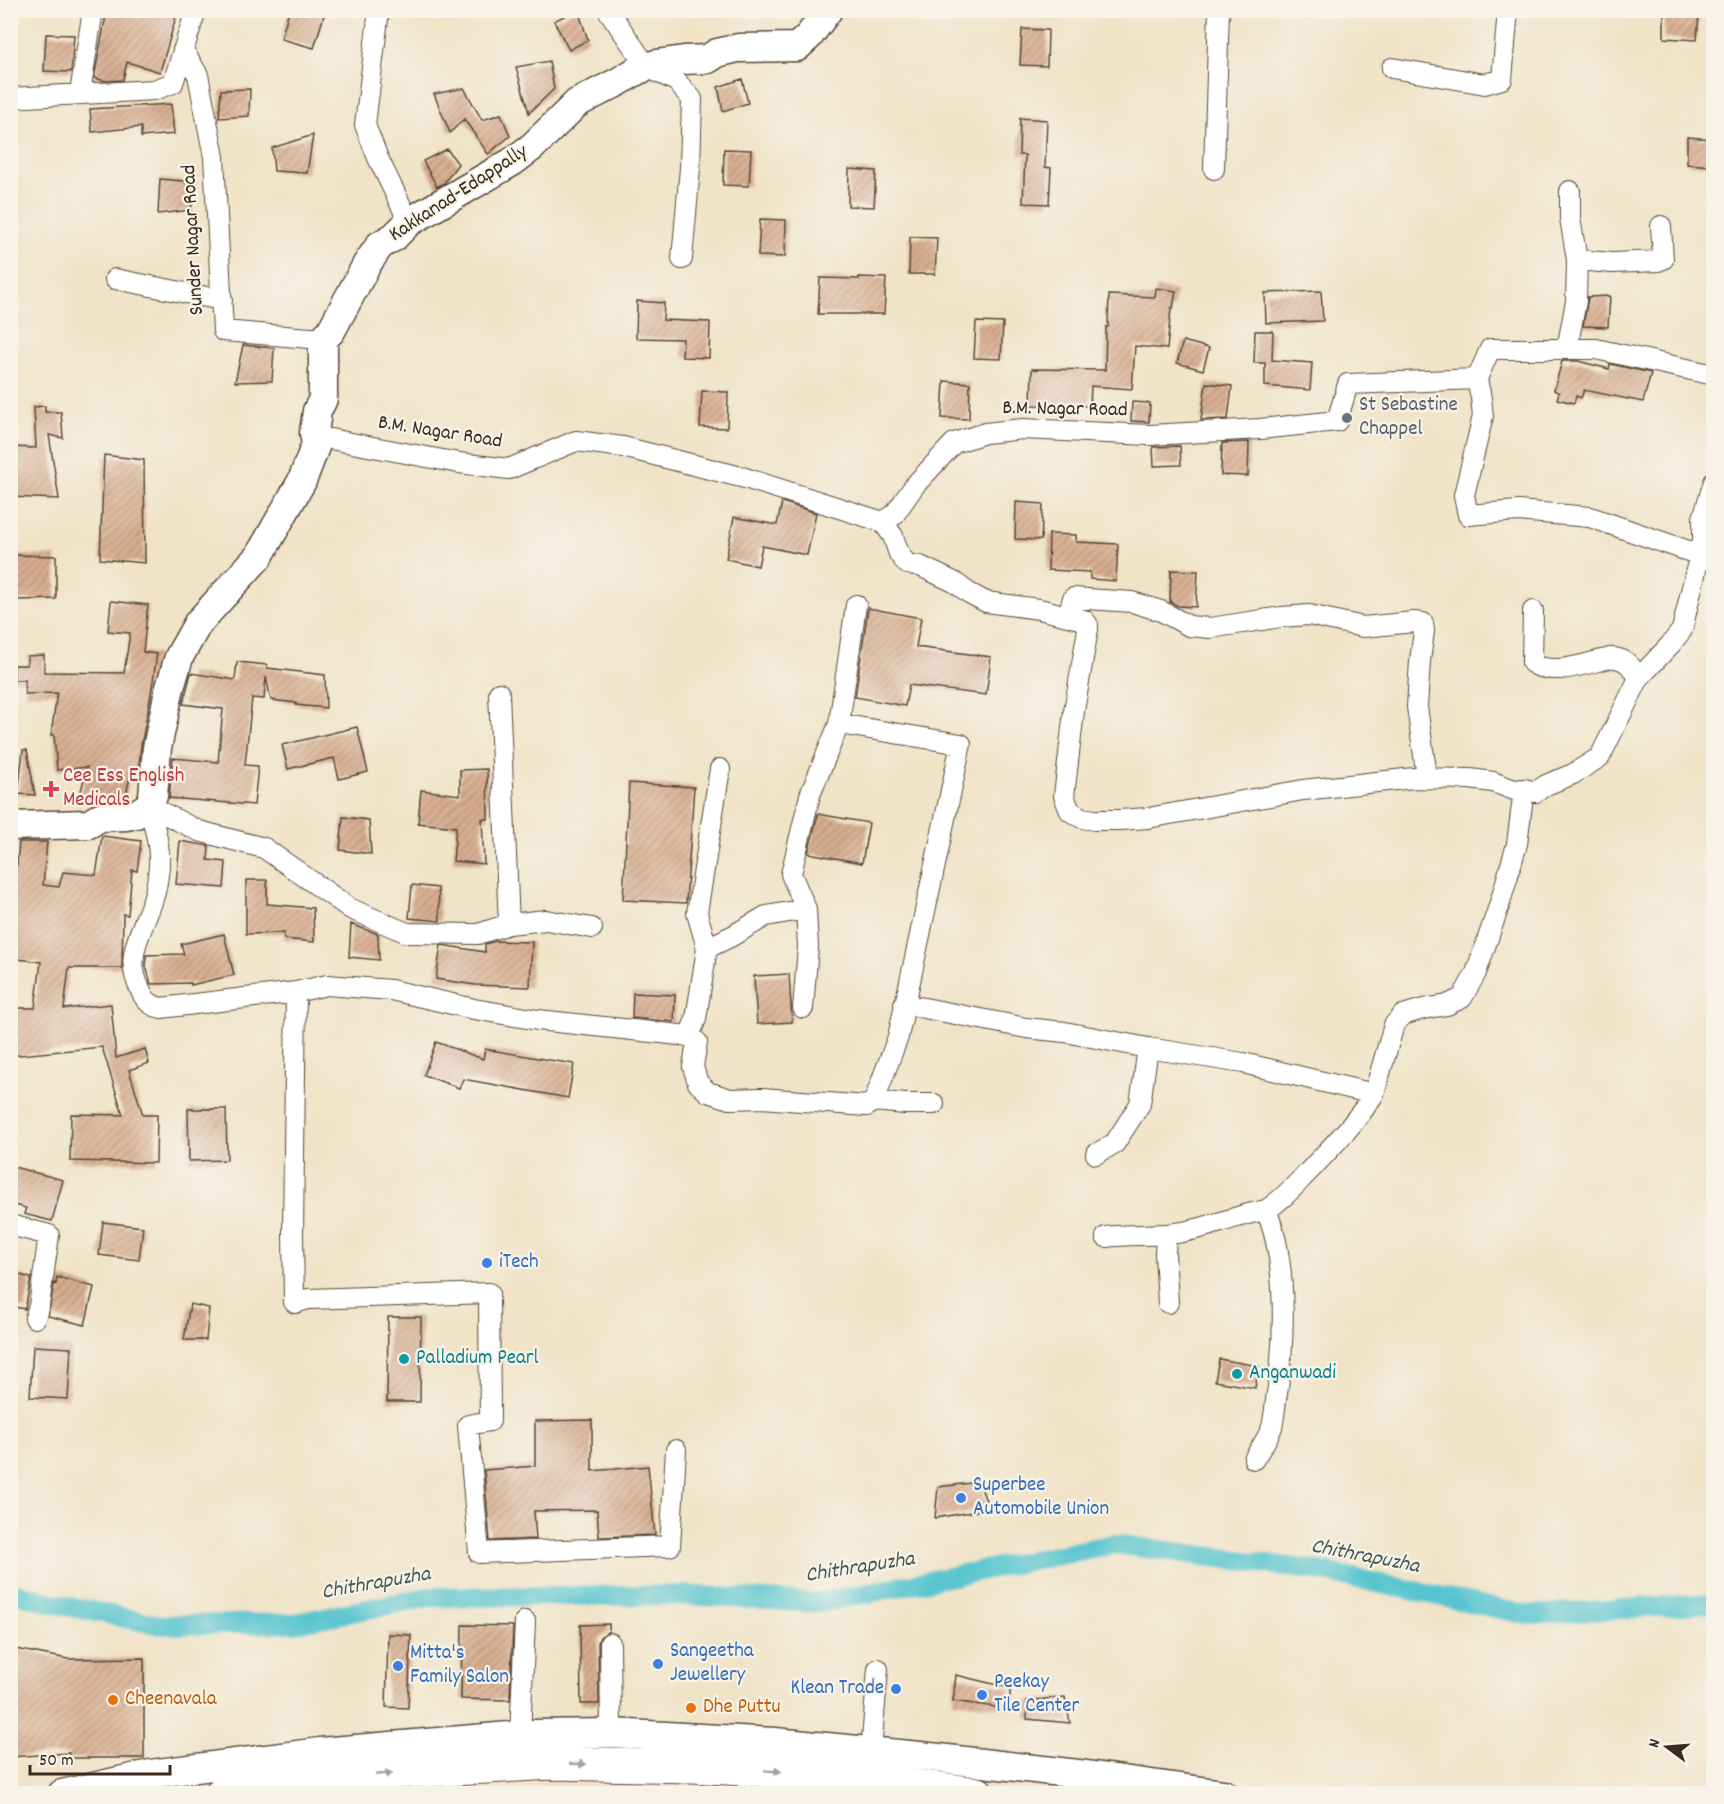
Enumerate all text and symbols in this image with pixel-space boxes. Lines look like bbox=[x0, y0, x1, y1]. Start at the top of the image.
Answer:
street label: Kakkanad-Edappally bbox=[384, 138, 535, 250]
street label: Sunder Nagar Road bbox=[175, 164, 213, 316]
place label: St Sebastine Chappel bbox=[1359, 391, 1458, 445]
street label: B.M. Nagar Road bbox=[1002, 394, 1128, 426]
street label: B.M. Nagar Road bbox=[376, 408, 504, 458]
marker: St Sebastine Chappel bbox=[1340, 411, 1354, 425]
place label: Cee Ess English Medicals bbox=[63, 762, 184, 816]
marker: Cee Ess English Medicals bbox=[44, 782, 58, 796]
place label: iTech bbox=[499, 1248, 539, 1278]
marker: iTech bbox=[480, 1256, 494, 1270]
place label: Palladium Pearl bbox=[416, 1344, 539, 1374]
marker: Palladium Pearl bbox=[397, 1352, 411, 1366]
place label: Anganwadi bbox=[1249, 1359, 1336, 1389]
marker: Anganwadi bbox=[1230, 1367, 1244, 1381]
place label: Superbee Automobile Union bbox=[973, 1471, 1109, 1525]
marker: Superbee Automobile Union bbox=[954, 1491, 968, 1505]
water label: Chithrapuzha bbox=[1308, 1531, 1424, 1583]
water label: Chithrapuzha bbox=[803, 1544, 918, 1592]
water label: Chithrapuzha bbox=[319, 1559, 435, 1609]
place label: Sangeetha Jewellery bbox=[670, 1637, 755, 1691]
place label: Mitta's Family Salon bbox=[410, 1639, 509, 1693]
marker: Sangeetha Jewellery bbox=[651, 1657, 665, 1671]
marker: Mitta's Family Salon bbox=[391, 1659, 405, 1673]
place label: Peekay Tile Center bbox=[994, 1668, 1080, 1722]
place label: Klean Trade bbox=[791, 1674, 884, 1704]
marker: Klean Trade bbox=[889, 1682, 903, 1696]
place label: Cheenavala bbox=[125, 1685, 218, 1715]
marker: Peekay Tile Center bbox=[975, 1688, 989, 1702]
marker: Cheenavala bbox=[106, 1693, 120, 1707]
place label: Dhe Puttu bbox=[703, 1693, 781, 1723]
marker: Dhe Puttu bbox=[684, 1701, 698, 1715]
north arrow bbox=[1637, 1717, 1697, 1777]
text: N bbox=[1643, 1736, 1667, 1751]
scale bar bbox=[30, 1738, 170, 1776]
text: 50 m bbox=[39, 1749, 74, 1774]
one-way arrow bbox=[569, 1759, 588, 1769]
one-way arrow bbox=[764, 1766, 783, 1776]
one-way arrow bbox=[374, 1769, 393, 1779]

